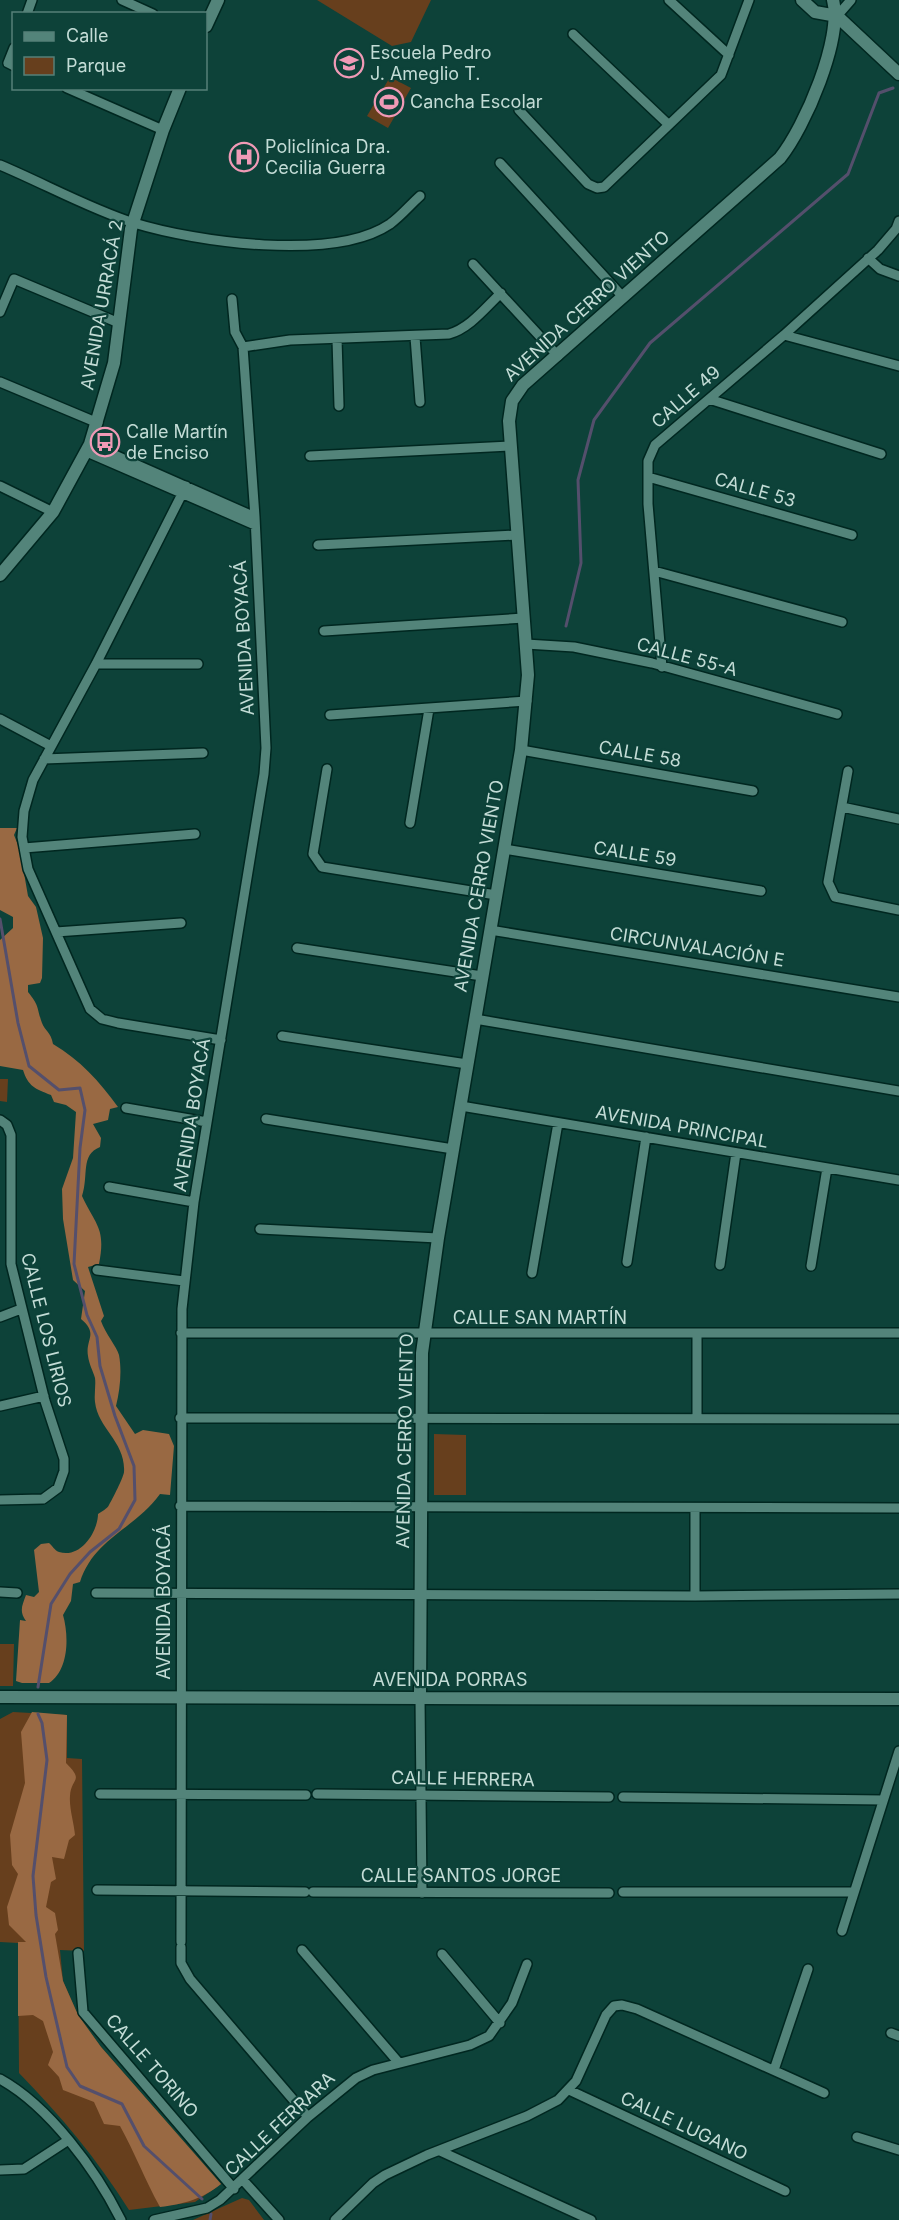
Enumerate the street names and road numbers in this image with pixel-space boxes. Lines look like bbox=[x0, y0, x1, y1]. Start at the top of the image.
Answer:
street label: AVENIDA URRACÁ 2 bbox=[75, 218, 127, 392]
street label: AVENIDA CERRO VIENTO bbox=[500, 226, 674, 385]
street label: CALLE 49 bbox=[647, 361, 724, 432]
street label: CALLE 53 bbox=[712, 468, 798, 511]
street label: AVENIDA BOYACÁ bbox=[228, 560, 258, 716]
street label: CALLE 55-A bbox=[634, 633, 740, 680]
street label: CALLE 58 bbox=[597, 736, 683, 771]
street label: AVENIDA CERRO VIENTO bbox=[449, 778, 508, 994]
street label: CALLE 59 bbox=[592, 837, 678, 870]
street label: CIRCUNVALACIÓN E bbox=[608, 921, 786, 971]
street label: AVENIDA BOYACÁ bbox=[168, 1036, 214, 1193]
street label: AVENIDA PRINCIPAL bbox=[594, 1101, 770, 1152]
street label: CALLE LOS LIRIOS bbox=[17, 1251, 76, 1409]
street label: CALLE SAN MARTÍN bbox=[453, 1306, 627, 1328]
street label: AVENIDA CERRO VIENTO bbox=[392, 1333, 417, 1549]
street label: AVENIDA BOYACÁ bbox=[152, 1524, 174, 1680]
street label: AVENIDA PORRAS bbox=[372, 1669, 528, 1690]
street label: CALLE HERRERA bbox=[391, 1767, 535, 1790]
street label: CALLE SANTOS JORGE bbox=[361, 1865, 561, 1886]
street label: CALLE TORINO bbox=[102, 2010, 203, 2122]
street label: CALLE FERRARA bbox=[220, 2067, 339, 2180]
street label: CALLE LUGANO bbox=[617, 2087, 751, 2164]

